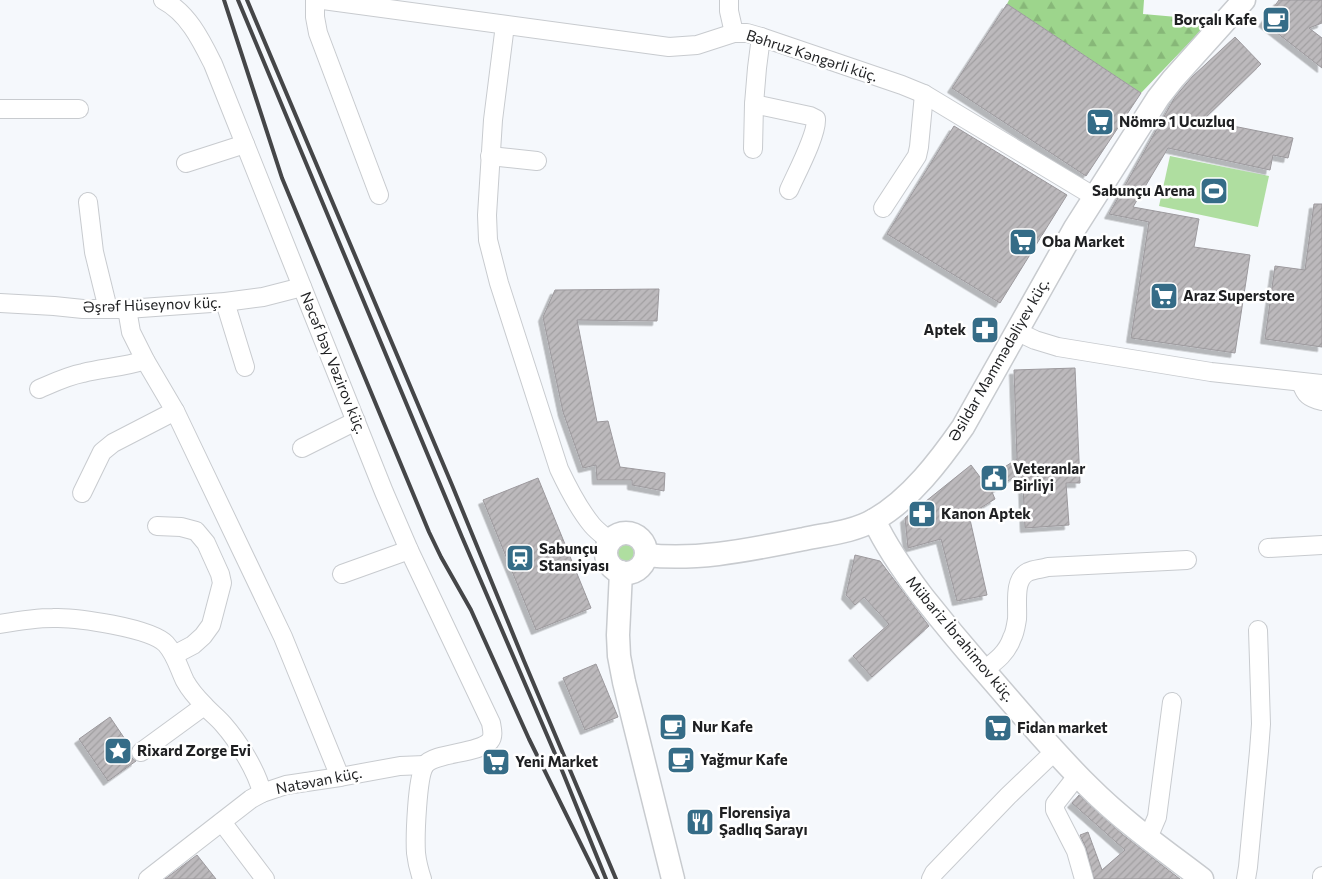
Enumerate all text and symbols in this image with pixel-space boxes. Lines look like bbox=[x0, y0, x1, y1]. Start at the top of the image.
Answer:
cafe icon: Borçalı Kafe bbox=[1261, 5, 1291, 35]
place label: Borçalı Kafe bbox=[1174, 10, 1257, 28]
street label: Bəhruz Kəngərli küç. bbox=[744, 25, 880, 85]
supermarket icon: Nömrə 1 Ucuzluq bbox=[1085, 107, 1115, 137]
place label: Nömrə 1 Ucuzluq bbox=[1119, 112, 1235, 130]
sports icon: Sabunçu Arena bbox=[1199, 176, 1229, 206]
place label: Sabunçu Arena bbox=[1092, 181, 1195, 199]
supermarket icon: Oba Market bbox=[1008, 227, 1038, 257]
place label: Oba Market bbox=[1042, 232, 1125, 250]
street label: Əsildar Məmmədəliyev küç. bbox=[944, 275, 1052, 444]
supermarket icon: Araz Superstore bbox=[1149, 281, 1179, 311]
place label: Araz Superstore bbox=[1183, 286, 1295, 304]
street label: Nəcəf bəy Vəzirov küç. bbox=[297, 289, 371, 436]
street label: Əşrəf Hüseynov küç. bbox=[83, 293, 221, 315]
pharmacy icon: Aptek bbox=[970, 315, 1000, 345]
place label: Aptek bbox=[924, 320, 966, 338]
place label: Veteranlar Birliyi bbox=[1013, 459, 1085, 494]
public building icon: Veteranlar Birliyi bbox=[979, 463, 1009, 493]
pharmacy icon: Kanon Aptek bbox=[907, 499, 937, 529]
place label: Kanon Aptek bbox=[941, 504, 1031, 522]
place label: Sabunçu Stansiyası bbox=[539, 539, 609, 574]
station icon: Sabunçu Stansiyası bbox=[505, 543, 535, 573]
street label: Mübariz İbrahimov küç. bbox=[903, 572, 1019, 705]
cafe icon: Nur Kafe bbox=[658, 712, 688, 742]
supermarket icon: Fidan market bbox=[983, 713, 1013, 743]
place label: Nur Kafe bbox=[692, 717, 753, 735]
place label: Fidan market bbox=[1017, 718, 1108, 736]
place icon: Rixard Zorge Evi bbox=[103, 736, 133, 766]
place label: Rixard Zorge Evi bbox=[137, 741, 251, 759]
cafe icon: Yağmur Kafe bbox=[666, 745, 696, 775]
supermarket icon: Yeni Market bbox=[481, 747, 511, 777]
place label: Yağmur Kafe bbox=[700, 750, 788, 768]
place label: Yeni Market bbox=[515, 752, 598, 770]
street label: Natəvan küç. bbox=[274, 763, 363, 797]
place label: Florensiya Şadlıq Sarayı bbox=[719, 803, 808, 838]
restaurant icon: Florensiya Şadlıq Sarayı bbox=[685, 807, 715, 837]

